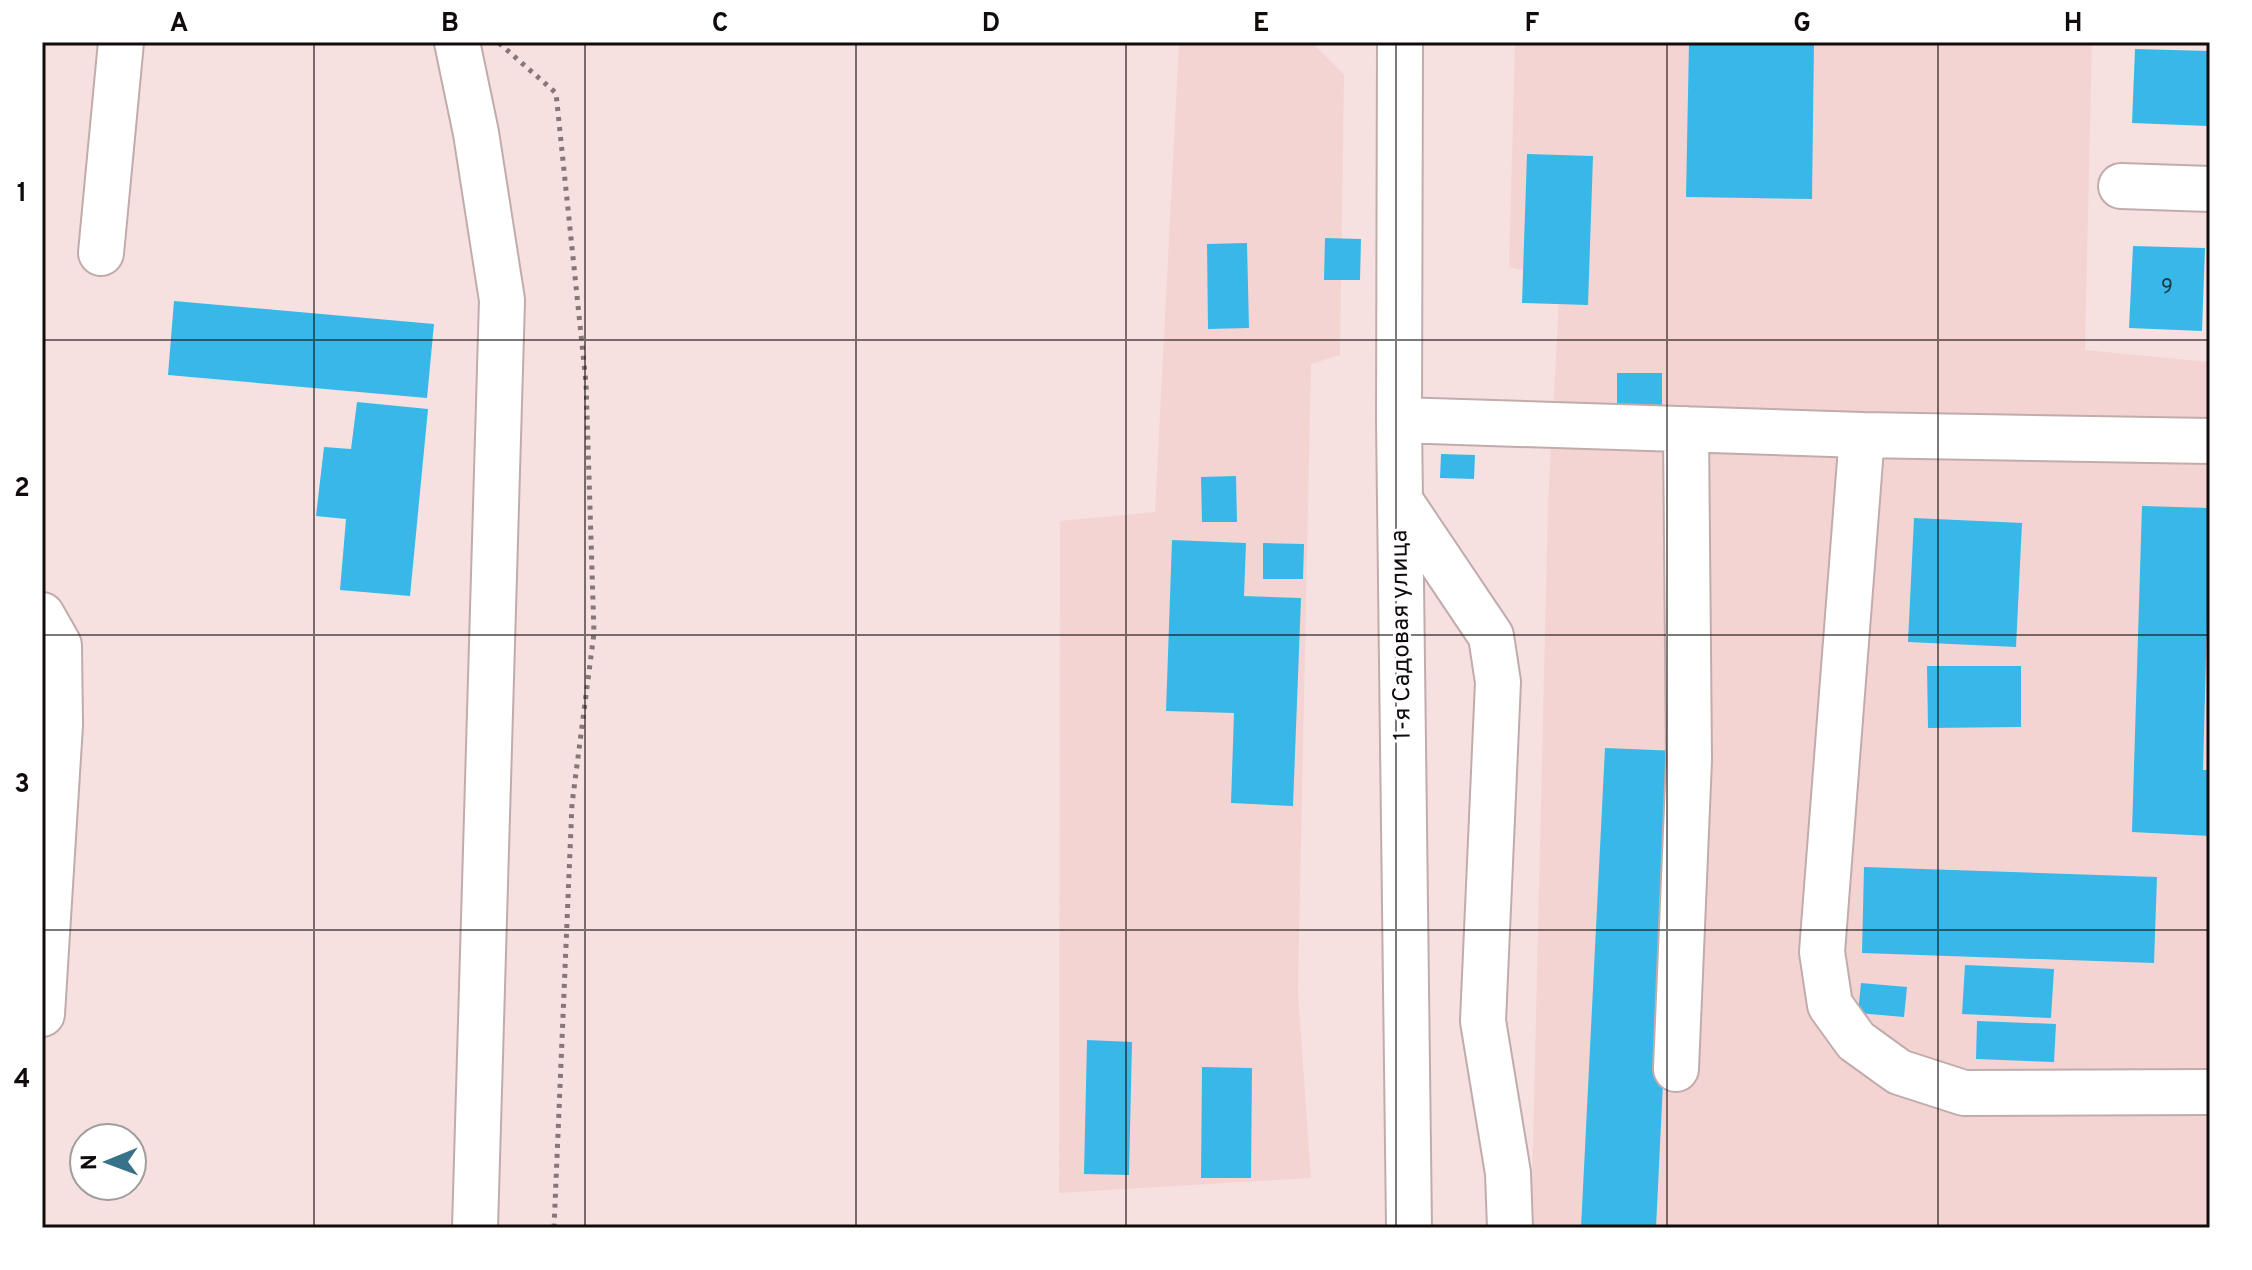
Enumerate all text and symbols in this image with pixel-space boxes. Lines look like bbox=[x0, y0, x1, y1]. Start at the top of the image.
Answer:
text: A bbox=[170, 8, 188, 41]
text: B bbox=[441, 8, 459, 41]
text: C bbox=[712, 8, 728, 41]
text: D bbox=[982, 8, 1000, 41]
text: E bbox=[1253, 8, 1269, 41]
text: F bbox=[1525, 8, 1540, 41]
text: G bbox=[1793, 8, 1811, 41]
text: H bbox=[2064, 8, 2082, 41]
text: 1 bbox=[17, 178, 27, 211]
house number: 9 bbox=[2161, 275, 2173, 301]
text: 2 bbox=[14, 473, 30, 506]
street label: 1-я Садовая улица bbox=[1385, 529, 1419, 741]
text: 3 bbox=[14, 769, 30, 802]
text: 4 bbox=[14, 1064, 30, 1097]
north arrow bbox=[68, 1122, 148, 1202]
text: N bbox=[77, 1154, 104, 1170]

